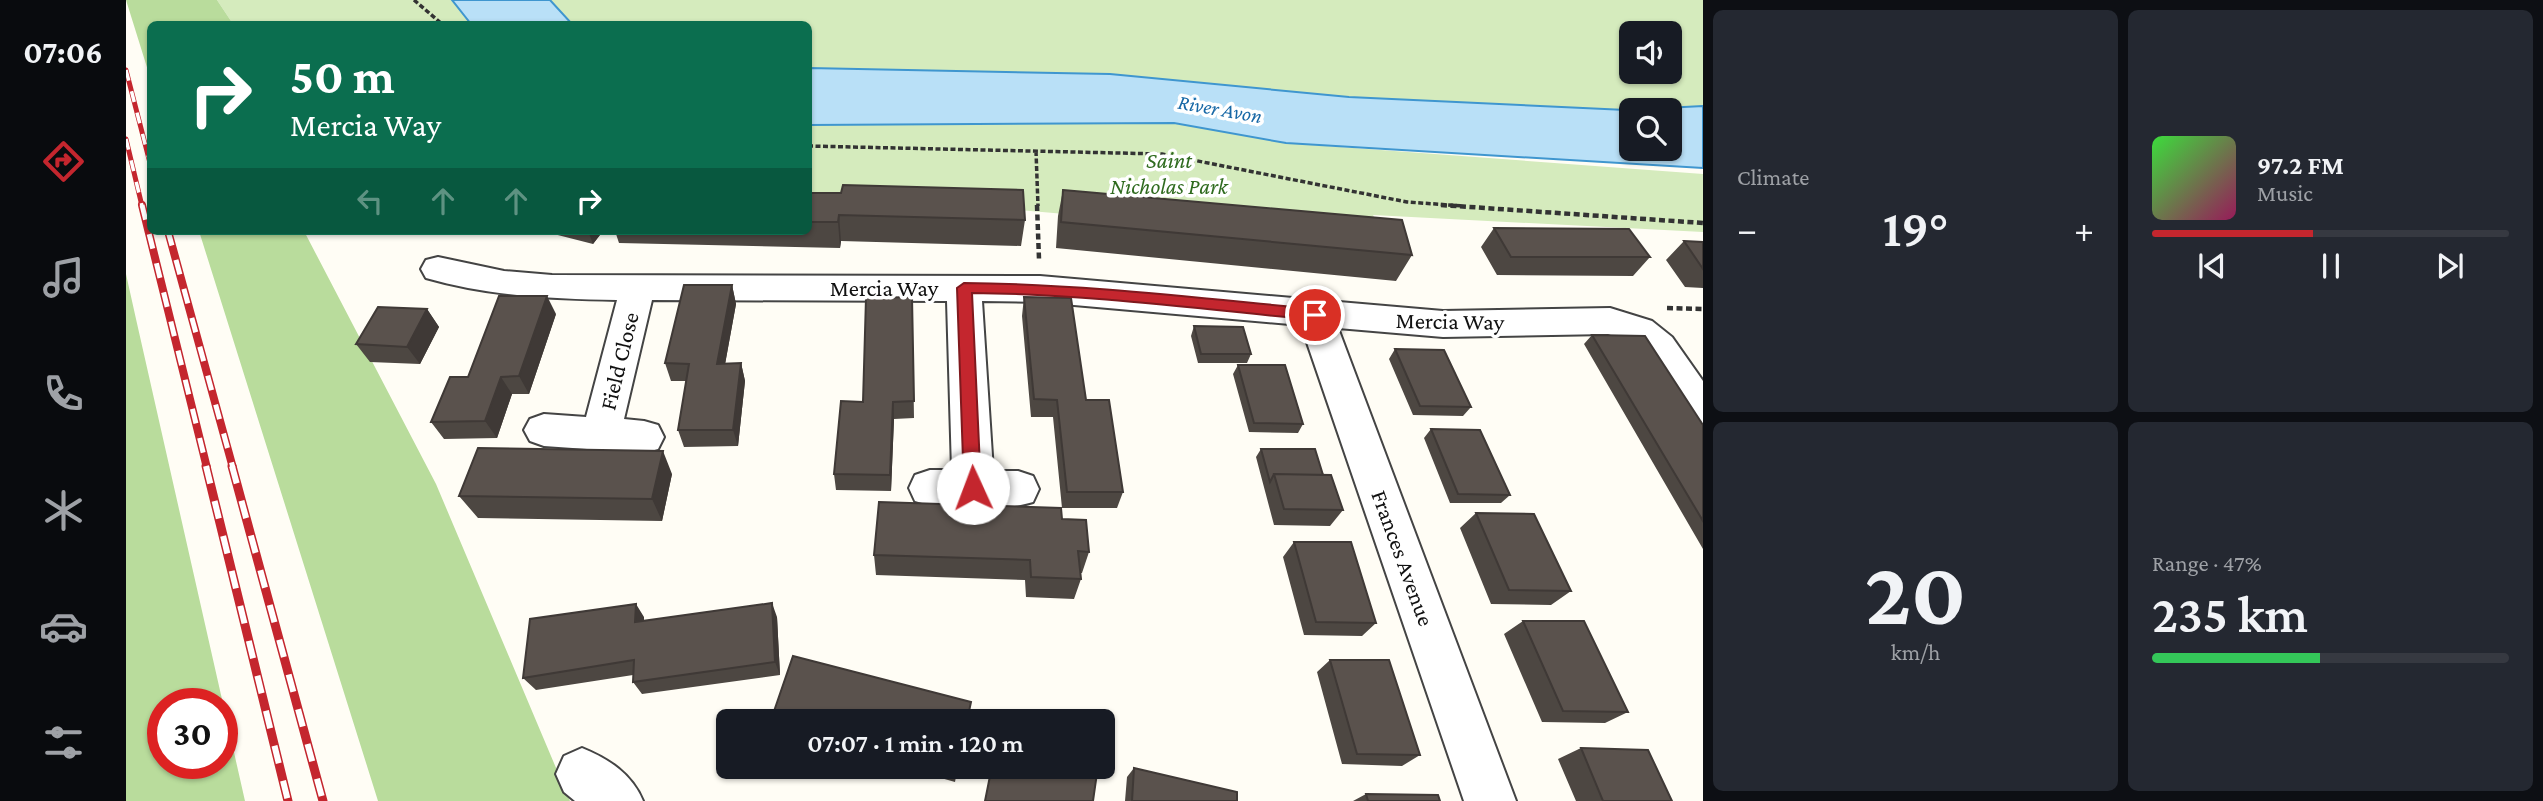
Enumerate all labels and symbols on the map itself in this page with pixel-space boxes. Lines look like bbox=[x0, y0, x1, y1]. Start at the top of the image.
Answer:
water label: River Avon bbox=[1176, 90, 1264, 128]
park label: Saint Nicholas Park bbox=[1110, 147, 1229, 199]
street label: Mercia Way bbox=[830, 275, 939, 301]
pin bbox=[1285, 285, 1345, 345]
street label: Mercia Way bbox=[1395, 307, 1505, 335]
street label: Field Close bbox=[594, 309, 644, 413]
position arrow bbox=[936, 451, 1010, 525]
street label: Frances Avenue bbox=[1366, 487, 1440, 629]
speed limit sign: 30 bbox=[147, 688, 238, 779]

